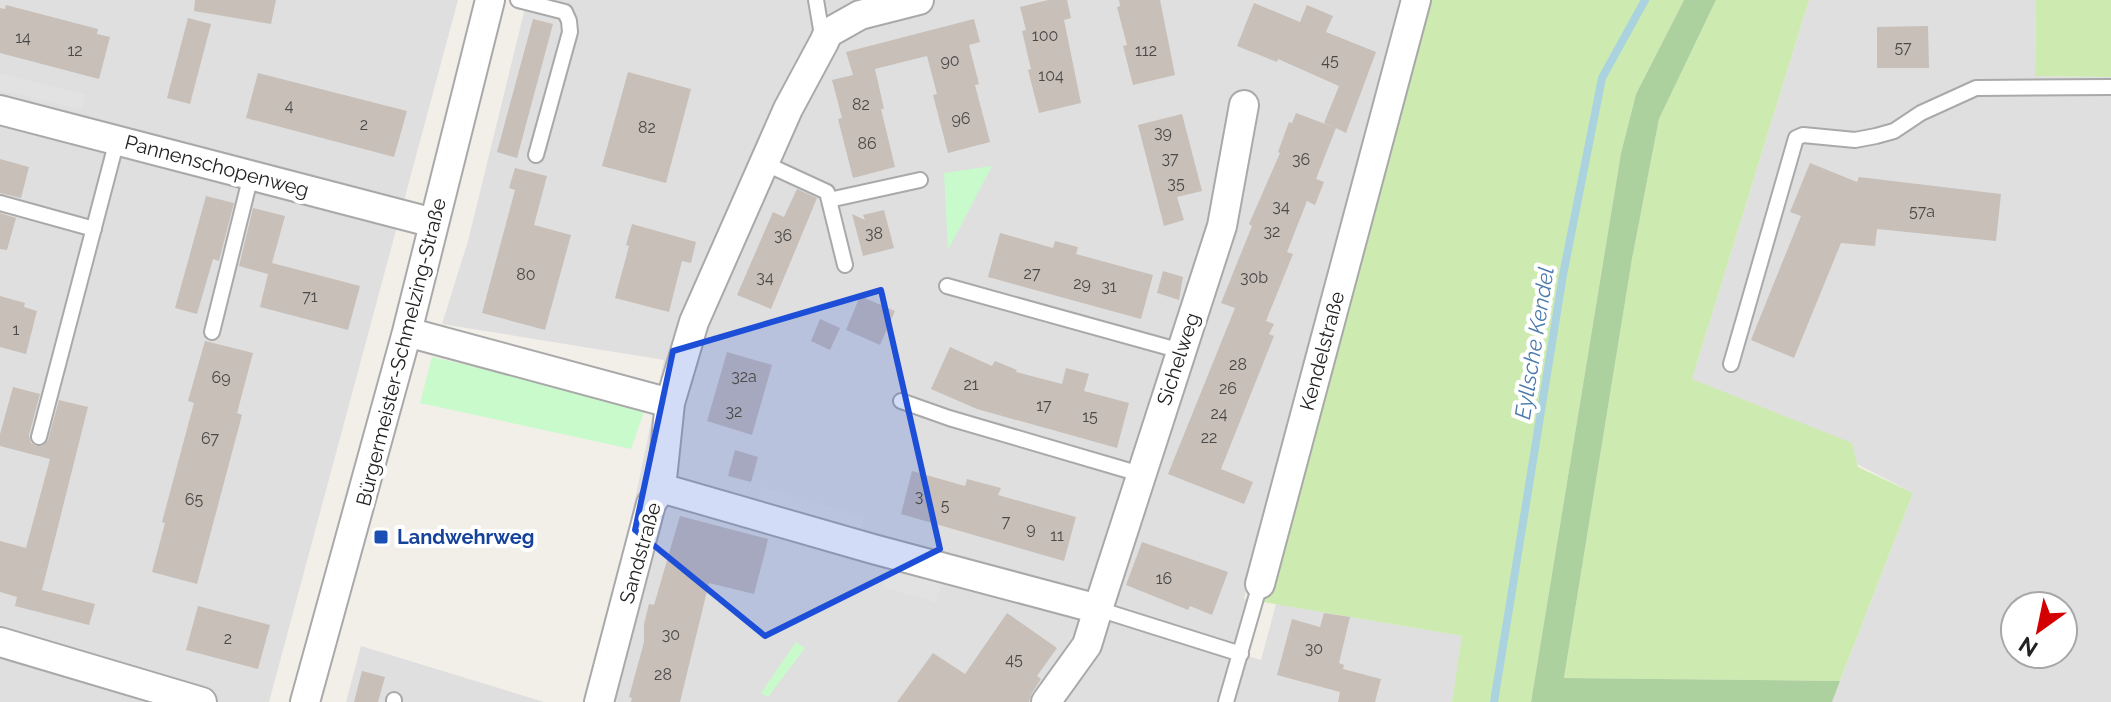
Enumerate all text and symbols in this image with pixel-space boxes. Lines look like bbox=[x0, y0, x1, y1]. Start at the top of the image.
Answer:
house number: 100 bbox=[1032, 26, 1058, 45]
house number: 14 bbox=[15, 28, 31, 47]
house number: 57 bbox=[1894, 38, 1912, 57]
house number: 12 bbox=[67, 41, 83, 60]
house number: 112 bbox=[1135, 41, 1157, 60]
house number: 90 bbox=[940, 51, 960, 70]
house number: 45 bbox=[1321, 51, 1339, 70]
house number: 104 bbox=[1038, 66, 1064, 85]
house number: 82 bbox=[852, 95, 870, 114]
house number: 4 bbox=[285, 96, 294, 115]
house number: 96 bbox=[951, 109, 971, 128]
house number: 2 bbox=[360, 115, 368, 134]
house number: 82 bbox=[638, 118, 656, 137]
house number: 39 bbox=[1154, 123, 1172, 142]
street label: Pannenschopenweg bbox=[122, 130, 312, 202]
house number: 86 bbox=[857, 134, 877, 153]
house number: 37 bbox=[1161, 149, 1179, 168]
house number: 36 bbox=[1292, 150, 1310, 169]
house number: 35 bbox=[1167, 174, 1185, 193]
street label: Bürgermeister-Schmelzing-Straße bbox=[351, 195, 451, 508]
house number: 34 bbox=[1272, 197, 1290, 216]
house number: 57a bbox=[1909, 202, 1935, 221]
house number: 32 bbox=[1264, 222, 1280, 241]
house number: 38 bbox=[865, 224, 883, 243]
house number: 36 bbox=[774, 226, 792, 245]
house number: 27 bbox=[1024, 264, 1041, 283]
house number: 80 bbox=[516, 265, 536, 284]
water label: Eyllsche Kendel bbox=[1509, 265, 1559, 421]
house number: 34 bbox=[756, 268, 774, 287]
house number: 30b bbox=[1240, 268, 1268, 287]
house number: 29 bbox=[1073, 274, 1091, 293]
house number: 31 bbox=[1101, 277, 1117, 296]
house number: 71 bbox=[302, 287, 318, 306]
street label: Kendelstraße bbox=[1295, 289, 1349, 413]
street label: Sichelweg bbox=[1152, 310, 1204, 408]
house number: 1 bbox=[13, 320, 20, 339]
house number: 28 bbox=[1229, 355, 1247, 374]
house number: 32a bbox=[731, 367, 757, 386]
house number: 69 bbox=[211, 368, 231, 387]
house number: 21 bbox=[963, 375, 979, 394]
house number: 26 bbox=[1219, 379, 1237, 398]
house number: 17 bbox=[1036, 396, 1052, 415]
house number: 32 bbox=[726, 402, 742, 421]
house number: 24 bbox=[1210, 404, 1228, 423]
house number: 15 bbox=[1082, 407, 1098, 426]
house number: 22 bbox=[1201, 428, 1217, 447]
house number: 67 bbox=[201, 429, 220, 448]
house number: 3 bbox=[915, 487, 923, 506]
house number: 65 bbox=[185, 490, 203, 509]
house number: 5 bbox=[941, 496, 950, 515]
street label: Sandstraße bbox=[614, 499, 666, 606]
house number: 7 bbox=[1002, 512, 1011, 531]
house number: 9 bbox=[1026, 519, 1036, 538]
place label: Landwehrweg bbox=[397, 525, 534, 549]
house number: 11 bbox=[1050, 526, 1064, 545]
marker: Landwehrweg bbox=[372, 528, 390, 546]
house number: 16 bbox=[1156, 569, 1172, 588]
north arrow bbox=[1999, 590, 2079, 670]
house number: 30 bbox=[662, 625, 680, 644]
house number: 2 bbox=[224, 629, 232, 648]
text: N bbox=[2014, 631, 2042, 662]
house number: 30 bbox=[1305, 639, 1323, 658]
house number: 45 bbox=[1005, 650, 1023, 669]
house number: 28 bbox=[654, 665, 672, 684]

